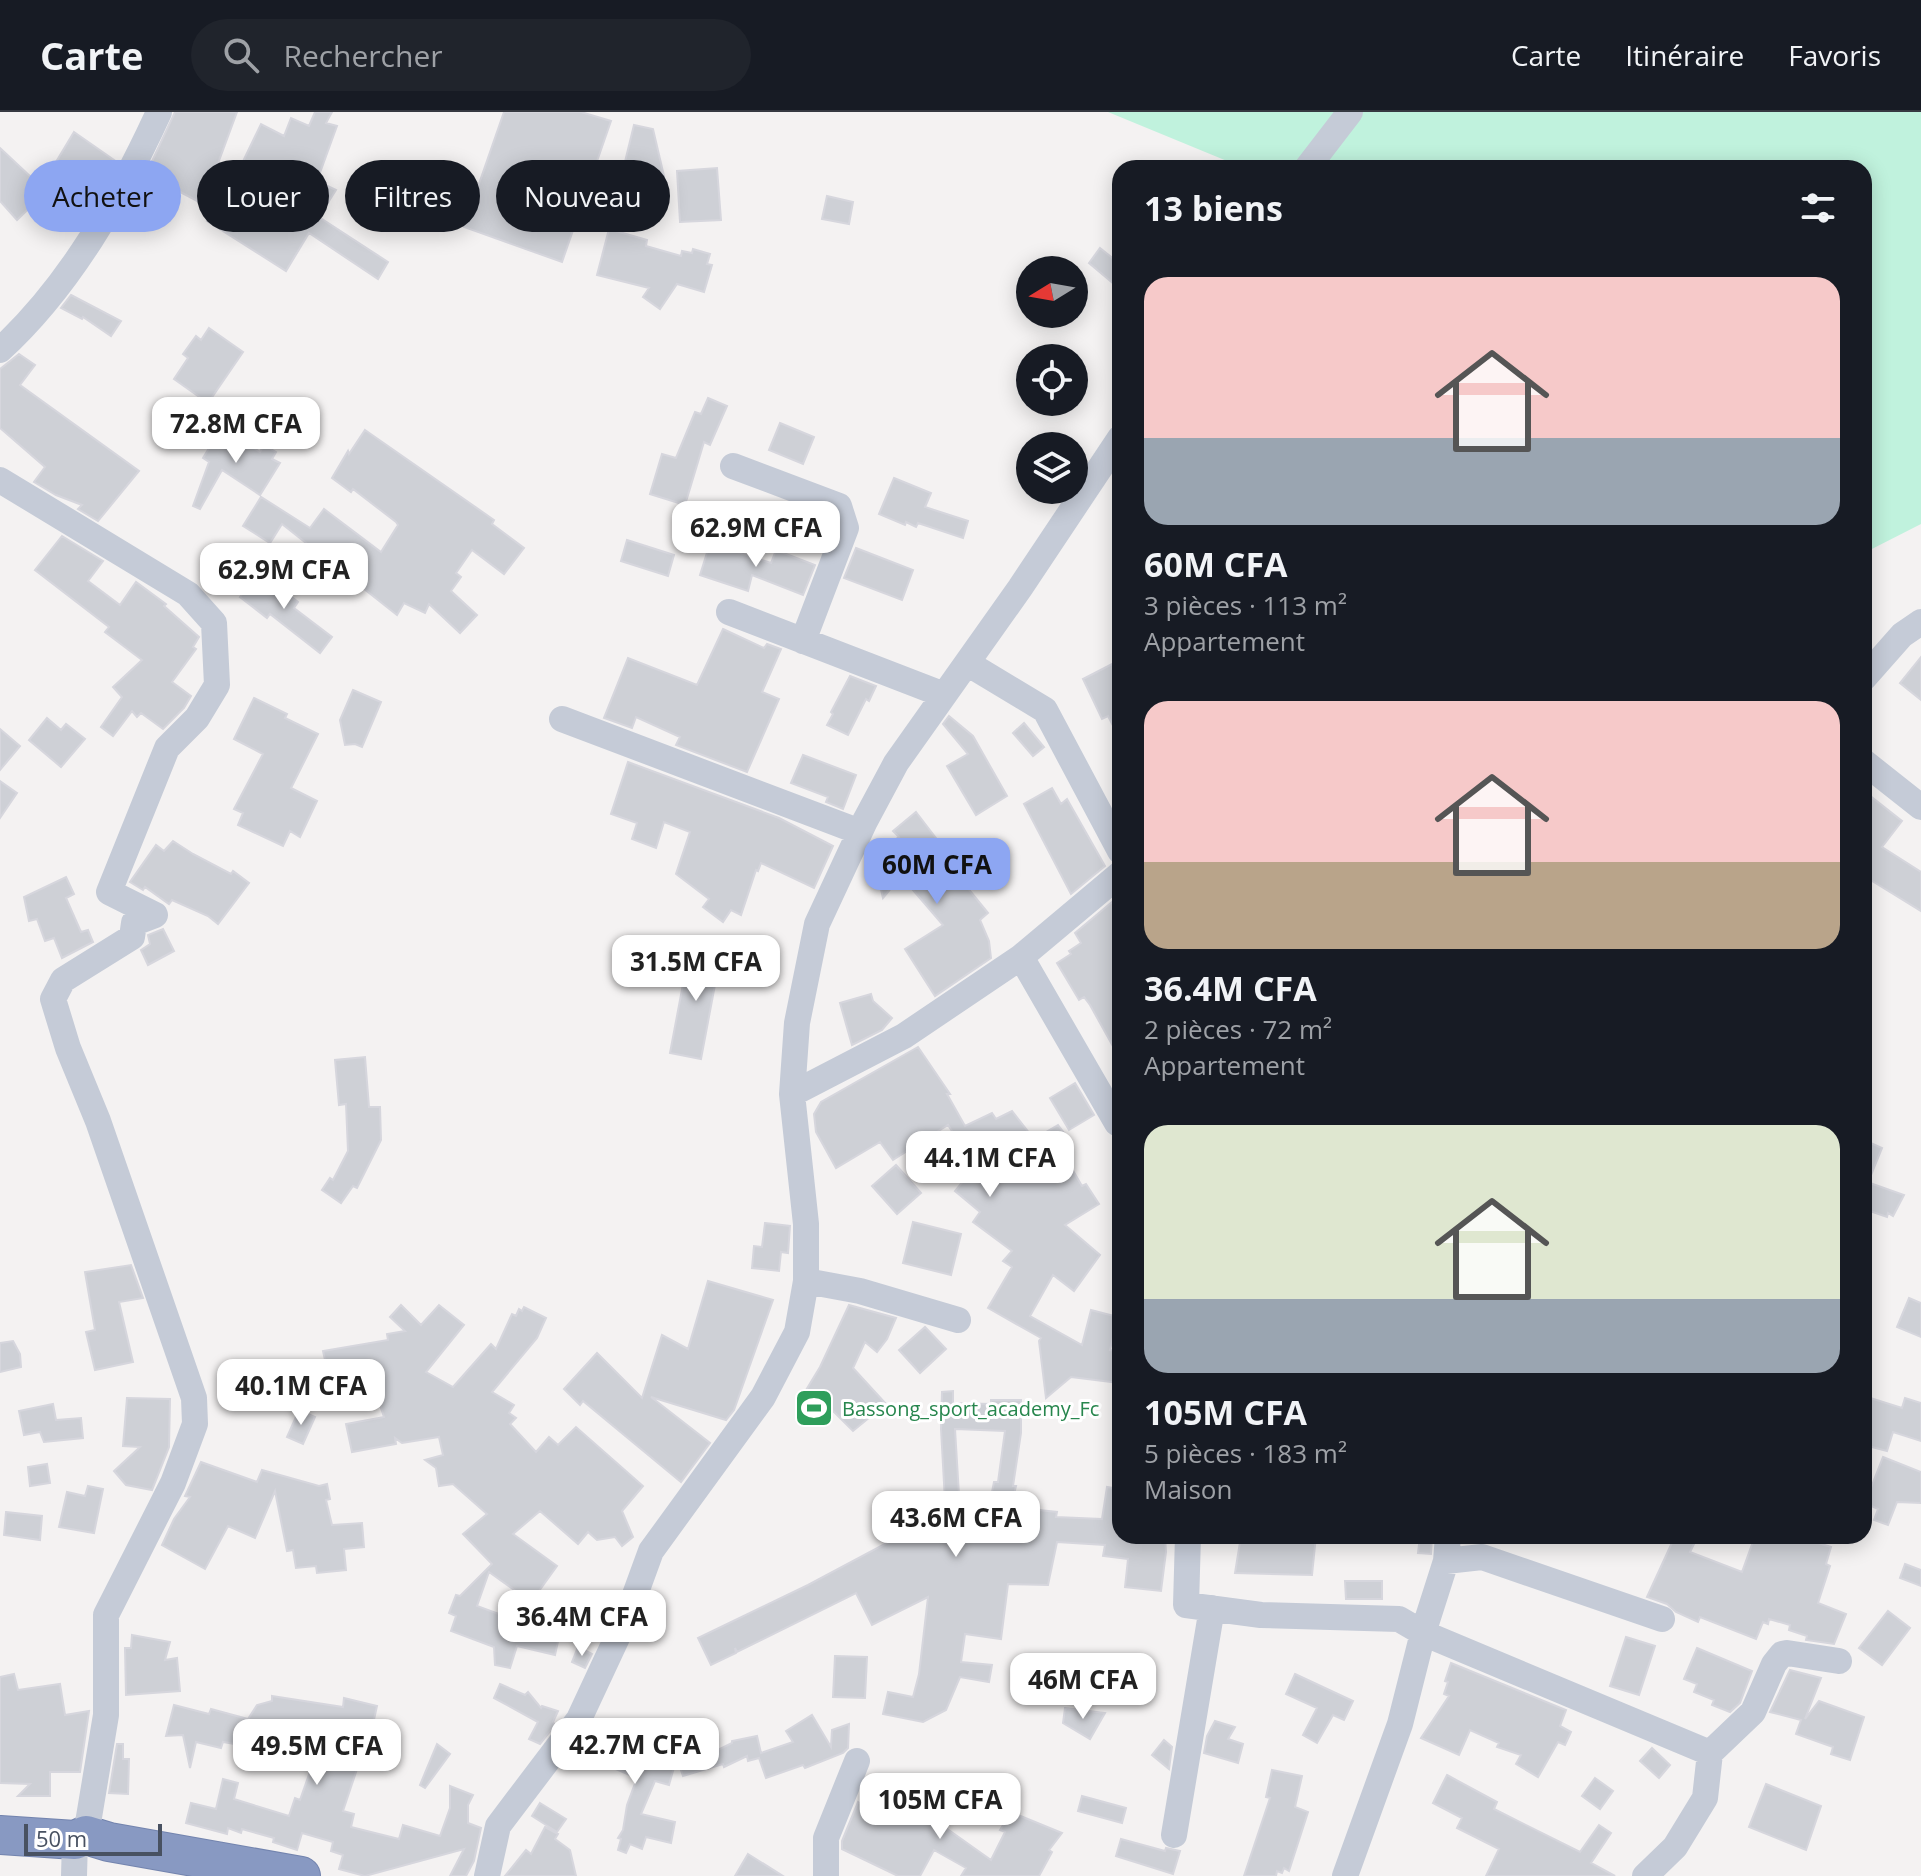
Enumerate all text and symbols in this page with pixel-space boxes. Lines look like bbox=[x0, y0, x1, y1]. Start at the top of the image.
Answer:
search box bbox=[191, 19, 751, 91]
text: Carte bbox=[40, 29, 143, 81]
icon: search bbox=[219, 33, 263, 77]
text: Rechercher bbox=[283, 35, 443, 76]
text: Carte bbox=[1511, 36, 1581, 74]
text: Itinéraire bbox=[1625, 36, 1744, 74]
text: Favoris bbox=[1788, 36, 1881, 74]
chip: Acheter bbox=[24, 160, 181, 232]
chip: Louer bbox=[197, 160, 329, 232]
chip: Filtres bbox=[345, 160, 480, 232]
chip: Nouveau bbox=[496, 160, 670, 232]
text: 13 biens bbox=[1144, 185, 1283, 231]
icon: filters bbox=[1796, 186, 1840, 230]
north arrow bbox=[1016, 256, 1088, 328]
map controls bbox=[1016, 256, 1088, 504]
icon: home bbox=[1420, 329, 1564, 473]
button: locate bbox=[1016, 344, 1088, 416]
pin: 72.8M CFA bbox=[144, 397, 328, 465]
text: 72.8M CFA bbox=[170, 405, 302, 441]
button: layers bbox=[1016, 432, 1088, 504]
pin: 62.9M CFA bbox=[664, 501, 848, 569]
text: 62.9M CFA bbox=[690, 509, 822, 545]
text: 60M CFA bbox=[1144, 541, 1288, 587]
pin: 62.9M CFA bbox=[192, 543, 376, 611]
text: 62.9M CFA bbox=[218, 551, 350, 587]
text: 3 pièces · 113 m² bbox=[1144, 587, 1347, 623]
text: Appartement bbox=[1144, 623, 1305, 659]
icon: home bbox=[1420, 753, 1564, 897]
pin: 60M CFA bbox=[863, 838, 1011, 906]
text: 60M CFA bbox=[882, 846, 992, 882]
pin: 31.5M CFA bbox=[604, 935, 788, 1003]
text: 31.5M CFA bbox=[630, 943, 762, 979]
text: 36.4M CFA bbox=[1144, 965, 1317, 1011]
text: 2 pièces · 72 m² bbox=[1144, 1011, 1332, 1047]
text: Appartement bbox=[1144, 1047, 1305, 1083]
pin: 44.1M CFA bbox=[898, 1131, 1082, 1199]
text: 44.1M CFA bbox=[924, 1139, 1056, 1175]
icon: home bbox=[1420, 1177, 1564, 1321]
pin: 40.1M CFA bbox=[209, 1359, 393, 1427]
text: 40.1M CFA bbox=[235, 1367, 367, 1403]
sports icon: Bassong_sport_academy_Fc bbox=[793, 1387, 835, 1429]
text: 105M CFA bbox=[1144, 1389, 1307, 1435]
place label: Bassong_sport_academy_Fc bbox=[842, 1395, 1099, 1422]
text: 5 pièces · 183 m² bbox=[1144, 1435, 1347, 1471]
text: Maison bbox=[1144, 1471, 1232, 1507]
pin: 43.6M CFA bbox=[864, 1491, 1048, 1559]
text: 43.6M CFA bbox=[890, 1499, 1022, 1535]
pin: 36.4M CFA bbox=[490, 1590, 674, 1658]
text: 36.4M CFA bbox=[516, 1598, 648, 1634]
pin: 46M CFA bbox=[1009, 1653, 1157, 1721]
text: 46M CFA bbox=[1028, 1661, 1138, 1697]
pin: 42.7M CFA bbox=[543, 1718, 727, 1786]
pin: 49.5M CFA bbox=[225, 1719, 409, 1787]
text: 42.7M CFA bbox=[569, 1726, 701, 1762]
text: 49.5M CFA bbox=[251, 1727, 383, 1763]
pin: 105M CFA bbox=[857, 1773, 1023, 1841]
text: 105M CFA bbox=[878, 1781, 1002, 1817]
scale bar bbox=[24, 1820, 162, 1856]
text: 50 m bbox=[36, 1823, 87, 1853]

